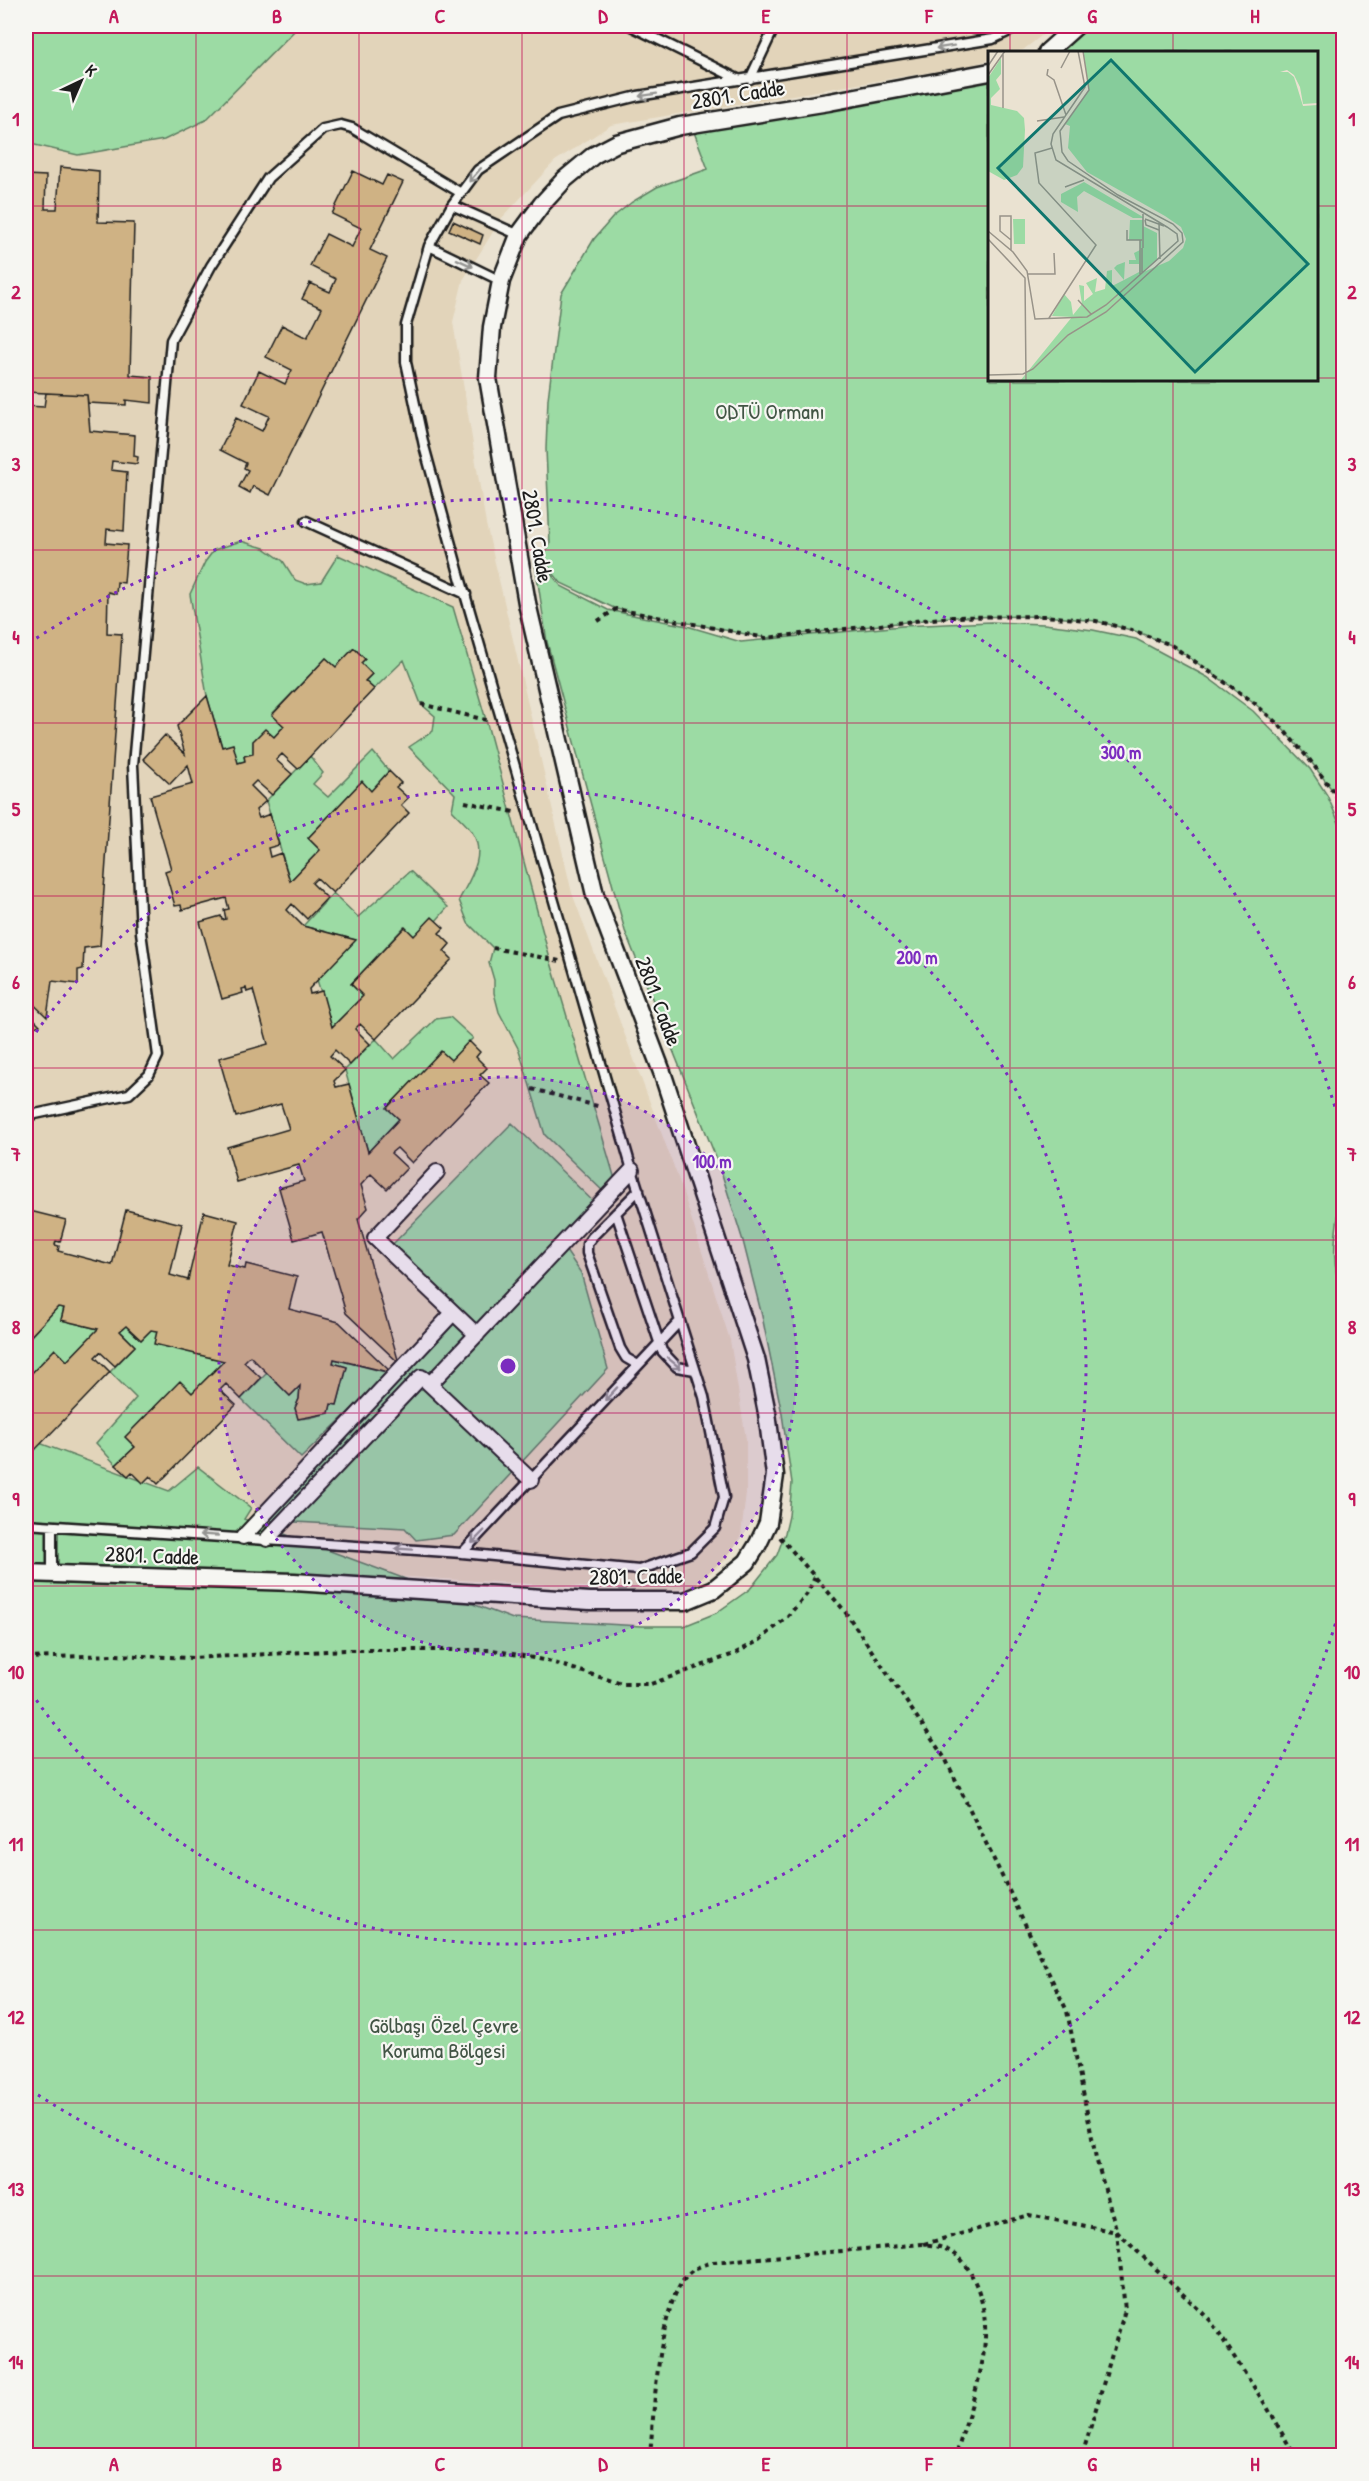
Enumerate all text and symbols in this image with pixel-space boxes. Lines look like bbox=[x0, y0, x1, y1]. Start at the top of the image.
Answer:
text: A bbox=[109, 2, 119, 29]
text: B bbox=[272, 2, 282, 29]
text: C bbox=[435, 2, 446, 29]
text: D bbox=[598, 2, 608, 29]
text: E bbox=[762, 2, 771, 29]
text: F bbox=[924, 2, 934, 29]
text: G bbox=[1087, 2, 1097, 29]
text: H bbox=[1250, 2, 1260, 29]
one-way arrow bbox=[935, 42, 955, 53]
north arrow bbox=[51, 51, 111, 111]
inset map bbox=[988, 51, 1318, 381]
text: K bbox=[81, 59, 103, 81]
street label: 2801. Cadde bbox=[689, 72, 787, 116]
one-way arrow bbox=[639, 89, 659, 100]
text: 1 bbox=[12, 105, 20, 132]
text: 1 bbox=[1348, 105, 1356, 132]
one-way arrow bbox=[468, 167, 482, 182]
one-way arrow bbox=[456, 257, 474, 269]
text: 2 bbox=[11, 278, 21, 305]
text: 2 bbox=[1347, 278, 1357, 305]
park label: ODTÜ Ormanı bbox=[715, 396, 825, 426]
text: 3 bbox=[12, 450, 21, 477]
text: 3 bbox=[1348, 450, 1357, 477]
street label: 2801. Cadde bbox=[515, 487, 561, 585]
text: 4 bbox=[12, 623, 20, 650]
text: 4 bbox=[1348, 623, 1356, 650]
text: 300 m bbox=[1101, 740, 1141, 765]
text: 5 bbox=[12, 795, 21, 822]
text: 5 bbox=[1348, 795, 1357, 822]
text: 200 m bbox=[897, 945, 937, 970]
street label: 2801. Cadde bbox=[628, 952, 690, 1050]
text: 6 bbox=[12, 968, 20, 995]
text: 6 bbox=[1348, 968, 1356, 995]
text: 7 bbox=[10, 1140, 21, 1167]
text: 7 bbox=[1346, 1140, 1357, 1167]
text: 100 m bbox=[692, 1149, 732, 1174]
text: 8 bbox=[12, 1313, 21, 1340]
text: 8 bbox=[1348, 1313, 1357, 1340]
one-way arrow bbox=[665, 1355, 681, 1369]
centre of rings bbox=[498, 1356, 518, 1376]
one-way arrow bbox=[604, 1386, 618, 1401]
text: 9 bbox=[12, 1485, 20, 1512]
text: 9 bbox=[1348, 1485, 1356, 1512]
one-way arrow bbox=[200, 1529, 220, 1540]
one-way arrow bbox=[471, 1529, 485, 1544]
street label: 2801. Cadde bbox=[104, 1538, 200, 1572]
one-way arrow bbox=[394, 1543, 414, 1554]
street label: 2801. Cadde bbox=[589, 1560, 684, 1592]
text: 10 bbox=[8, 1658, 24, 1685]
text: 10 bbox=[1344, 1658, 1360, 1685]
text: 11 bbox=[9, 1830, 23, 1857]
text: 11 bbox=[1345, 1830, 1359, 1857]
text: 12 bbox=[8, 2003, 25, 2030]
text: 12 bbox=[1344, 2003, 1361, 2030]
park label: Gölbaşı Özel Çevre Koruma Bölgesi bbox=[369, 2010, 519, 2065]
text: 13 bbox=[8, 2175, 24, 2202]
text: 13 bbox=[1344, 2175, 1360, 2202]
text: 14 bbox=[9, 2348, 24, 2375]
text: 14 bbox=[1345, 2348, 1360, 2375]
text: A bbox=[109, 2450, 119, 2477]
text: B bbox=[272, 2450, 282, 2477]
text: C bbox=[435, 2450, 446, 2477]
text: D bbox=[598, 2450, 608, 2477]
text: E bbox=[762, 2450, 771, 2477]
text: F bbox=[924, 2450, 934, 2477]
text: G bbox=[1087, 2450, 1097, 2477]
text: H bbox=[1250, 2450, 1260, 2477]

